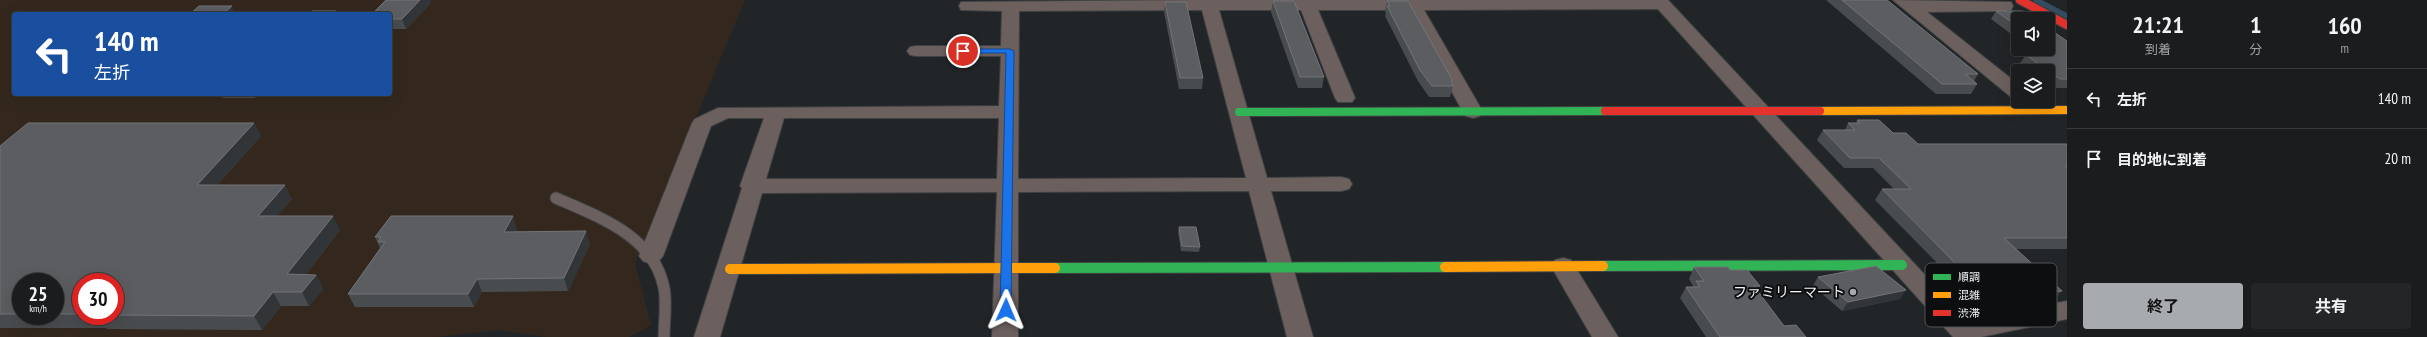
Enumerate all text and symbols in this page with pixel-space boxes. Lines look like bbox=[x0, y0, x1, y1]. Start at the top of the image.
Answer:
text: 21:21 bbox=[2132, 9, 2184, 40]
text: 1 bbox=[2250, 9, 2261, 40]
text: 160 bbox=[2327, 10, 2362, 41]
map controls bbox=[2011, 12, 2055, 108]
button: sound bbox=[2011, 12, 2055, 56]
text: 140 m bbox=[94, 22, 158, 59]
icon: left bbox=[28, 28, 80, 80]
pin bbox=[946, 34, 980, 68]
icon: arrive bbox=[952, 40, 974, 62]
text: m bbox=[2340, 40, 2349, 57]
text: 到着 bbox=[2145, 41, 2171, 58]
text: 分 bbox=[2249, 41, 2262, 58]
text: 左折 bbox=[94, 61, 130, 84]
button: layers bbox=[2011, 64, 2055, 108]
icon: left bbox=[2083, 88, 2105, 110]
text: 140 m bbox=[2378, 89, 2411, 108]
text: 左折 bbox=[2117, 90, 2147, 109]
icon: arrive bbox=[2083, 148, 2105, 170]
text: 20 m bbox=[2385, 149, 2411, 168]
text: 目的地に到着 bbox=[2117, 150, 2207, 169]
legend bbox=[1925, 263, 2057, 327]
text: 順調 bbox=[1958, 270, 1980, 284]
speed limit sign: 30 bbox=[72, 273, 124, 325]
text: 25 bbox=[28, 281, 48, 307]
place label: ファミリーマート bbox=[1733, 283, 1845, 301]
button: 終了 bbox=[2083, 283, 2243, 329]
button: 共有 bbox=[2251, 283, 2411, 329]
marker: ファミリーマート bbox=[1848, 287, 1858, 297]
text: 混雑 bbox=[1958, 288, 1980, 302]
position arrow bbox=[985, 289, 1027, 331]
text: km/h bbox=[29, 302, 47, 315]
text: 渋滞 bbox=[1958, 306, 1980, 320]

